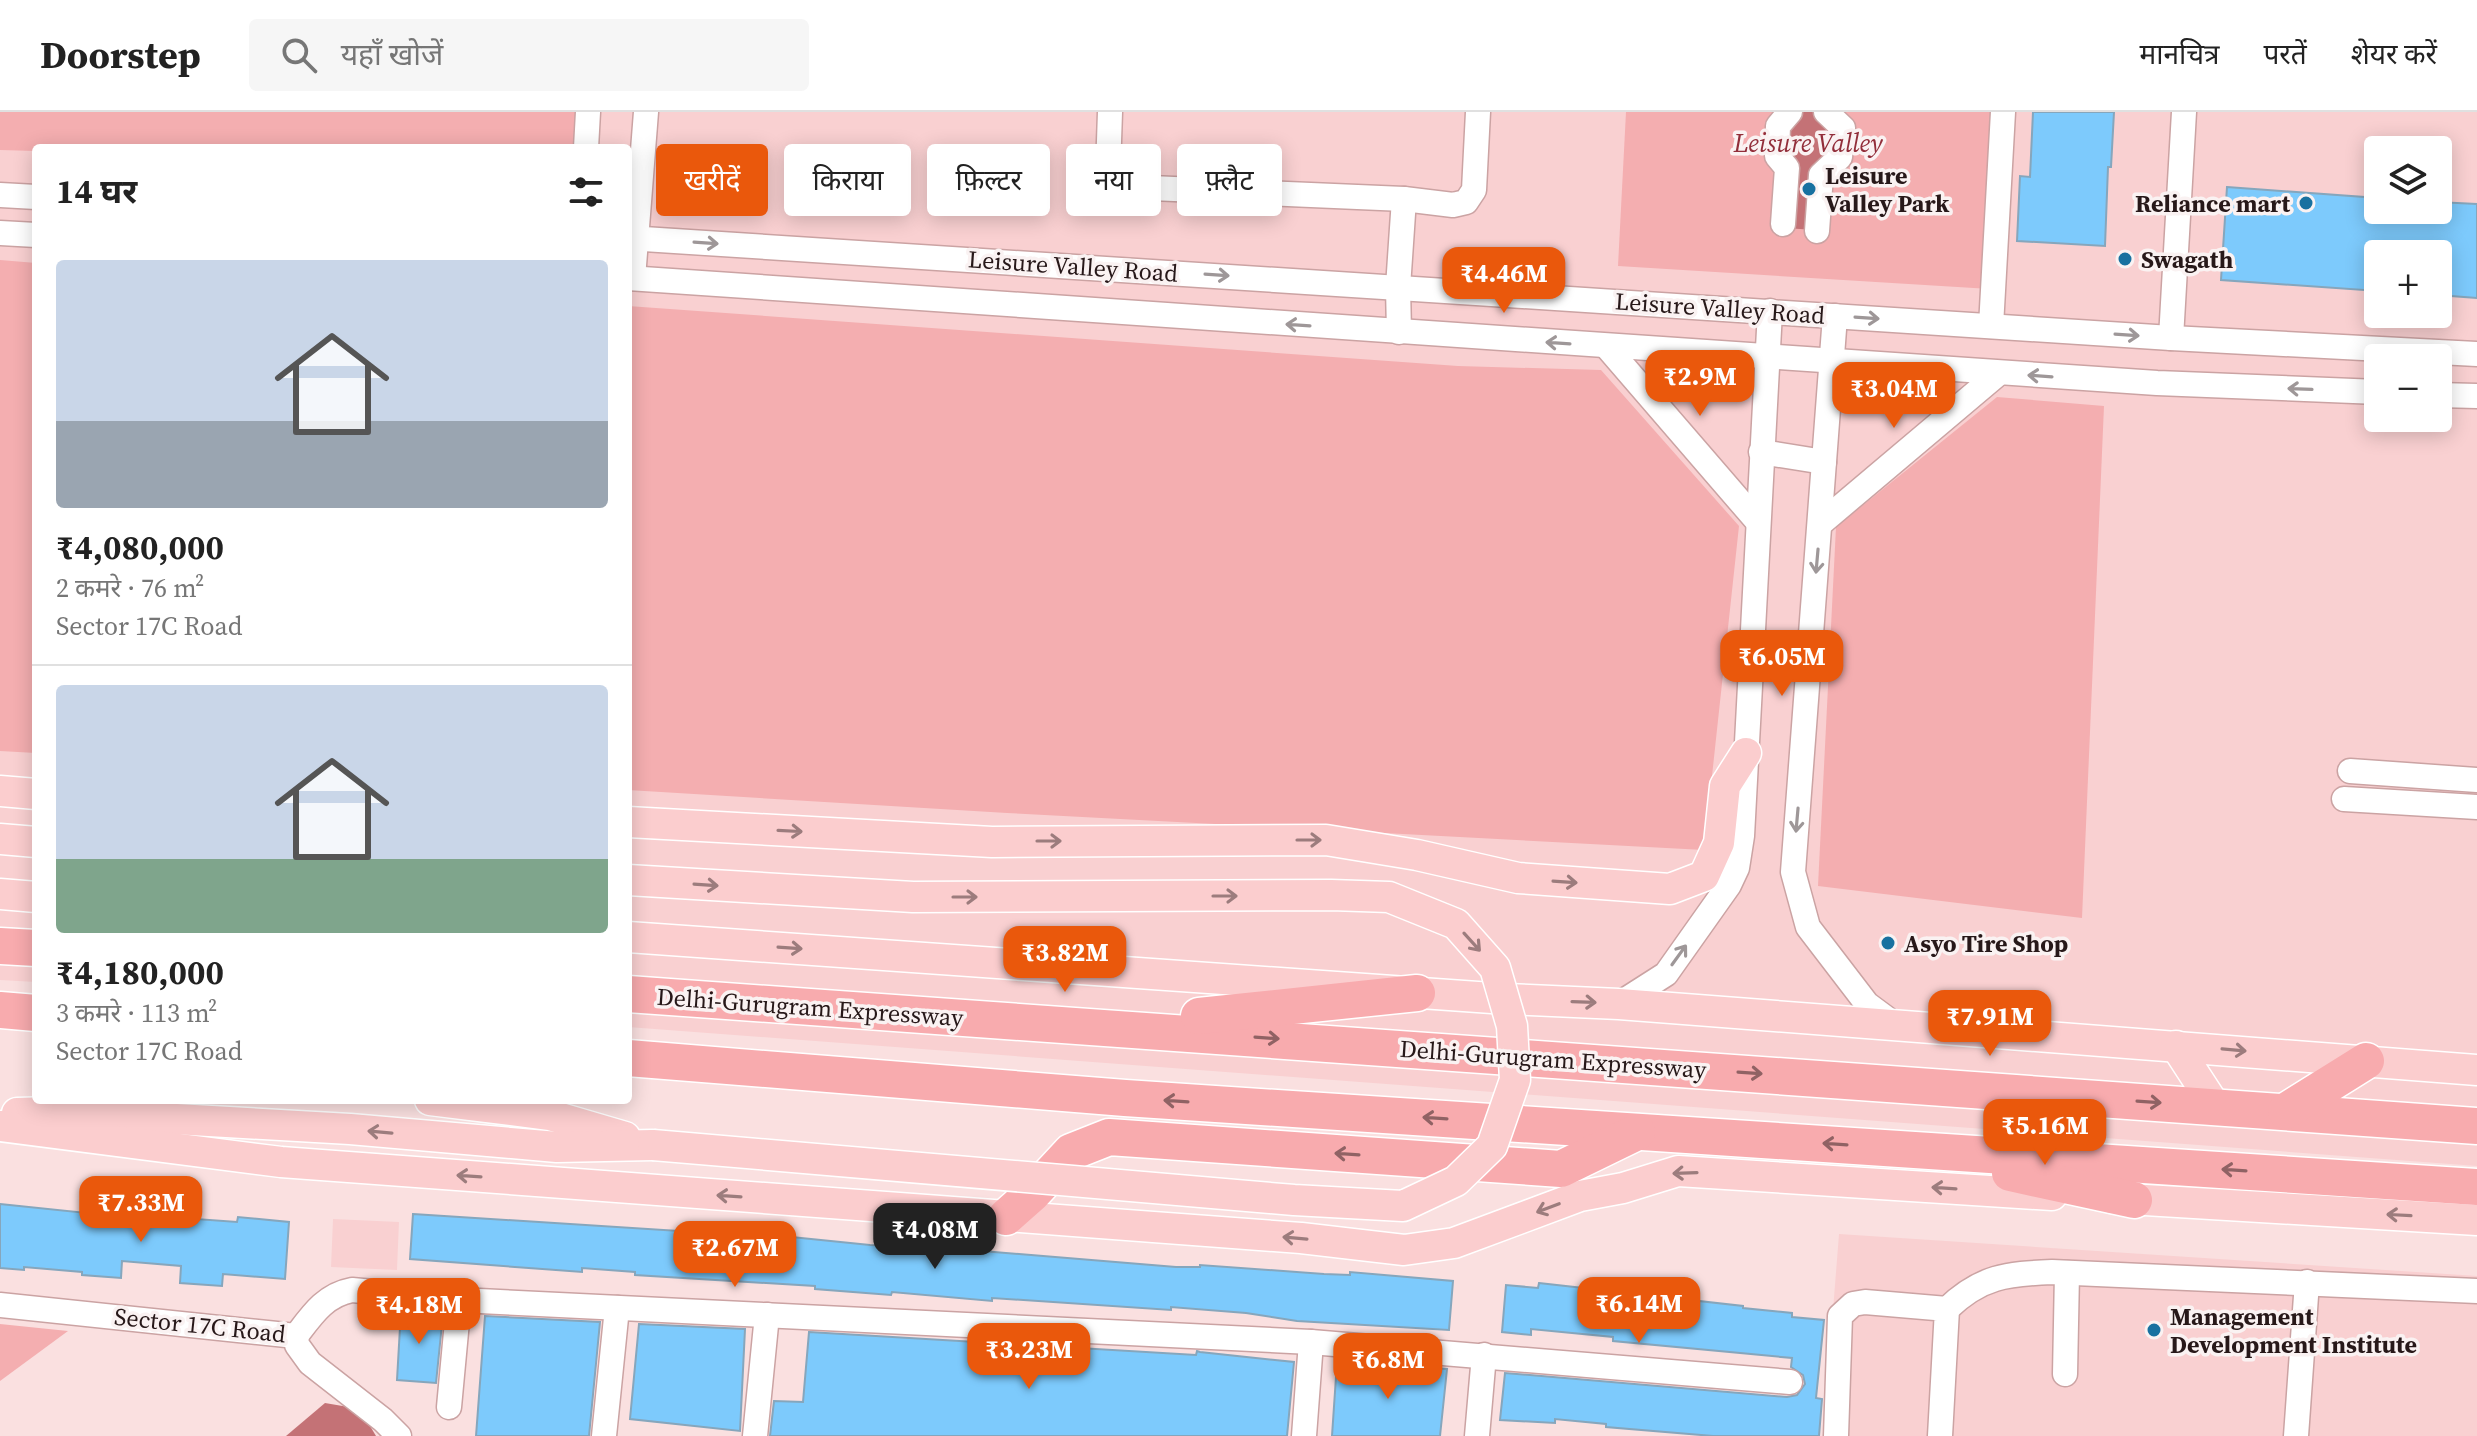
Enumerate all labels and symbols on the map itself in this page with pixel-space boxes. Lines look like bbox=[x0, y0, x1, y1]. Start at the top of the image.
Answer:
water label: Leisure Valley bbox=[1732, 125, 1883, 161]
place label: Leisure Valley Park bbox=[1825, 159, 1950, 220]
marker: Leisure Valley Park bbox=[1800, 180, 1818, 198]
place label: Reliance mart bbox=[2135, 187, 2290, 220]
marker: Reliance mart bbox=[2297, 194, 2315, 212]
one-way arrow bbox=[692, 236, 719, 251]
street label: Leisure Valley Road bbox=[967, 242, 1179, 290]
place label: Swagath bbox=[2141, 243, 2233, 276]
pin: ₹4.46M bbox=[1439, 247, 1569, 315]
marker: Swagath bbox=[2116, 250, 2134, 268]
one-way arrow bbox=[1203, 268, 1230, 283]
street label: Leisure Valley Road bbox=[1614, 284, 1826, 332]
one-way arrow bbox=[1853, 311, 1880, 326]
one-way arrow bbox=[1285, 317, 1312, 332]
one-way arrow bbox=[2113, 328, 2140, 343]
one-way arrow bbox=[1545, 335, 1572, 350]
pin: ₹2.9M bbox=[1644, 350, 1756, 418]
pin: ₹3.04M bbox=[1829, 362, 1959, 430]
one-way arrow bbox=[2027, 368, 2054, 383]
one-way arrow bbox=[2287, 382, 2314, 397]
one-way arrow bbox=[1809, 547, 1824, 574]
pin: ₹6.05M bbox=[1717, 630, 1847, 698]
one-way arrow bbox=[1789, 806, 1804, 833]
one-way arrow bbox=[776, 823, 803, 838]
one-way arrow bbox=[1295, 832, 1322, 848]
one-way arrow bbox=[1035, 833, 1062, 849]
one-way arrow bbox=[1551, 875, 1578, 890]
one-way arrow bbox=[692, 878, 719, 893]
one-way arrow bbox=[1211, 888, 1238, 904]
one-way arrow bbox=[951, 889, 978, 905]
pin: ₹3.82M bbox=[1000, 926, 1130, 994]
place label: Asyo Tire Shop bbox=[1904, 927, 2068, 960]
one-way arrow bbox=[1463, 932, 1481, 952]
marker: Asyo Tire Shop bbox=[1879, 934, 1897, 952]
one-way arrow bbox=[776, 941, 803, 956]
one-way arrow bbox=[1671, 945, 1687, 967]
street label: Delhi-Gurugram Expressway bbox=[656, 980, 965, 1034]
pin: ₹7.91M bbox=[1925, 990, 2055, 1058]
one-way arrow bbox=[1570, 995, 1597, 1010]
one-way arrow bbox=[1253, 1031, 1280, 1046]
street label: Delhi-Gurugram Expressway bbox=[1399, 1032, 1708, 1086]
one-way arrow bbox=[2220, 1043, 2247, 1058]
one-way arrow bbox=[1736, 1066, 1763, 1081]
one-way arrow bbox=[1163, 1093, 1190, 1108]
one-way arrow bbox=[2135, 1095, 2162, 1110]
pin: ₹5.16M bbox=[1980, 1099, 2110, 1167]
one-way arrow bbox=[1423, 1110, 1449, 1125]
one-way arrow bbox=[367, 1124, 394, 1139]
one-way arrow bbox=[1822, 1136, 1849, 1151]
one-way arrow bbox=[1334, 1146, 1361, 1161]
one-way arrow bbox=[2221, 1162, 2248, 1177]
one-way arrow bbox=[1672, 1165, 1698, 1180]
one-way arrow bbox=[456, 1169, 483, 1184]
pin: ₹7.33M bbox=[76, 1176, 206, 1244]
one-way arrow bbox=[1931, 1180, 1958, 1195]
one-way arrow bbox=[716, 1188, 743, 1203]
one-way arrow bbox=[1536, 1202, 1561, 1216]
pin: ₹4.08M bbox=[870, 1203, 1000, 1271]
one-way arrow bbox=[2386, 1208, 2413, 1223]
pin: ₹2.67M bbox=[670, 1221, 800, 1289]
one-way arrow bbox=[1282, 1230, 1309, 1245]
pin: ₹6.14M bbox=[1574, 1277, 1704, 1345]
pin: ₹4.18M bbox=[354, 1278, 484, 1346]
street label: Sector 17C Road bbox=[113, 1300, 288, 1350]
place label: Management Development Institute bbox=[2170, 1300, 2417, 1361]
marker: Management Development Institute bbox=[2145, 1321, 2163, 1339]
pin: ₹3.23M bbox=[964, 1323, 1094, 1391]
pin: ₹6.8M bbox=[1332, 1333, 1444, 1401]

